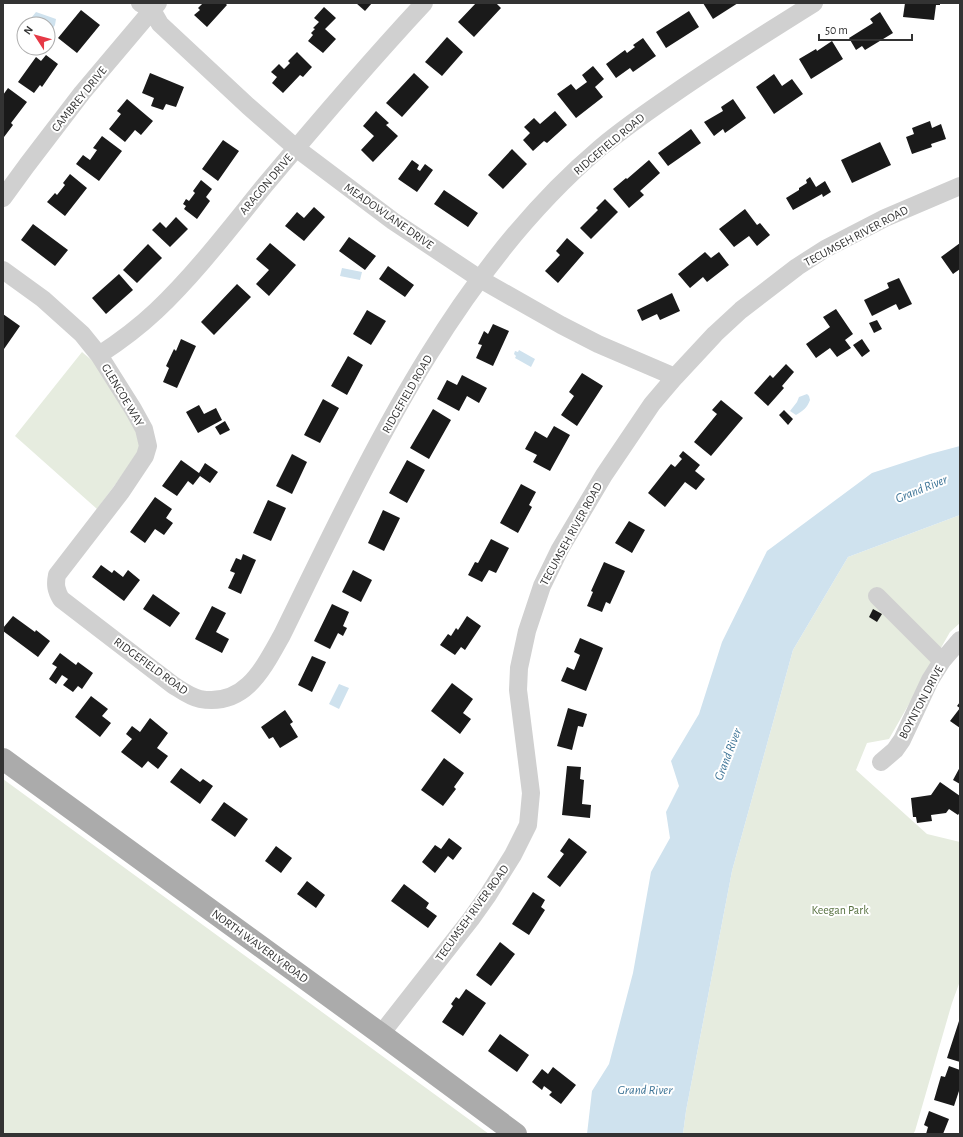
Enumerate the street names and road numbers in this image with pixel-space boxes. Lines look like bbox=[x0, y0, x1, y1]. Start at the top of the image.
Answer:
street label: CAMBREY DRIVE bbox=[49, 64, 109, 134]
street label: RIDGEFIELD ROAD bbox=[571, 111, 647, 177]
street label: ARAGON DRIVE bbox=[237, 151, 295, 217]
street label: MEADOWLANE DRIVE bbox=[342, 181, 436, 251]
street label: TECUMSEH RIVER ROAD bbox=[802, 203, 910, 268]
street label: RIDGEFIELD ROAD bbox=[380, 353, 434, 435]
street label: GLENCOE WAY bbox=[100, 362, 147, 429]
street label: TECUMSEH RIVER ROAD bbox=[538, 480, 604, 588]
street label: RIDGEFIELD ROAD bbox=[112, 635, 190, 697]
street label: BOYNTON DRIVE bbox=[897, 663, 945, 741]
street label: TECUMSEH RIVER ROAD bbox=[433, 862, 511, 963]
street label: NORTH WAVERLY ROAD bbox=[210, 907, 310, 985]

